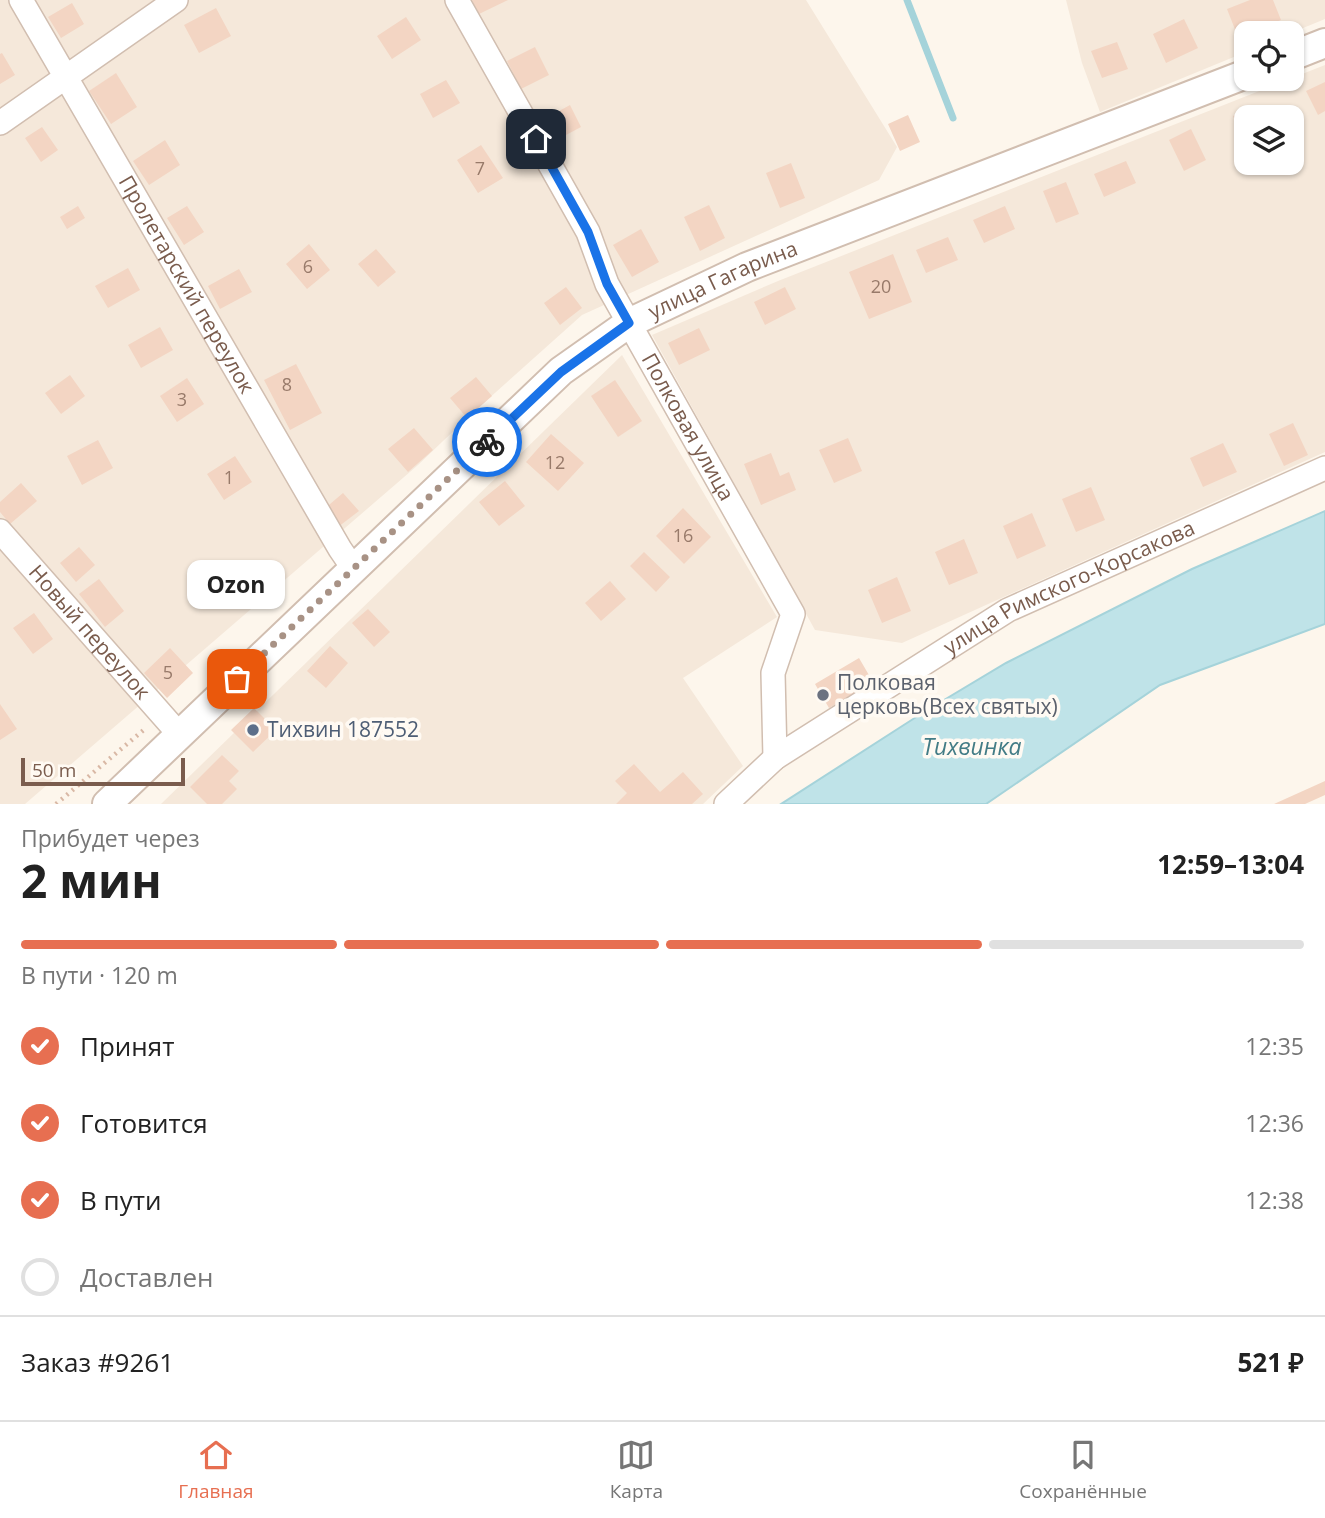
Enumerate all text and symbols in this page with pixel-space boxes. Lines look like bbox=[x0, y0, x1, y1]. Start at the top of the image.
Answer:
map controls bbox=[1234, 21, 1304, 175]
button: locate bbox=[1234, 21, 1304, 91]
button: layers bbox=[1234, 105, 1304, 175]
pin bbox=[506, 109, 566, 169]
icon: home bbox=[517, 120, 555, 158]
house number: 7 bbox=[475, 156, 485, 180]
street label: Пролетарский переулок bbox=[113, 170, 262, 398]
street label: улица Гагарина bbox=[643, 234, 801, 325]
house number: 6 bbox=[303, 254, 313, 278]
house number: 20 bbox=[871, 274, 891, 298]
street label: Полковая улица bbox=[636, 348, 741, 505]
house number: 8 bbox=[282, 372, 292, 396]
house number: 3 bbox=[177, 387, 187, 411]
courier bbox=[452, 407, 522, 477]
icon: bike bbox=[468, 423, 506, 461]
house number: 12 bbox=[545, 450, 565, 474]
house number: 1 bbox=[224, 465, 234, 489]
street label: улица Римского-Корсакова bbox=[938, 513, 1199, 660]
house number: 16 bbox=[673, 523, 693, 547]
street label: Новый переулок bbox=[23, 558, 157, 705]
callout: Ozon bbox=[188, 560, 286, 609]
text: Ozon bbox=[207, 568, 265, 600]
pin bbox=[207, 649, 267, 709]
house number: 5 bbox=[163, 660, 173, 684]
icon: bag bbox=[218, 660, 256, 698]
place label: Полковая церковь(Всех святых) bbox=[837, 668, 1058, 720]
marker: Полковая церковь(Всех святых) bbox=[815, 687, 831, 703]
place label: Тихвин 187552 bbox=[267, 715, 419, 743]
marker: Тихвин 187552 bbox=[245, 722, 261, 738]
water label: Тихвинка bbox=[922, 730, 1022, 762]
scale bar bbox=[21, 755, 186, 787]
text: 50 m bbox=[32, 757, 76, 783]
text: Прибудет через bbox=[21, 822, 200, 854]
text: 12:59–13:04 bbox=[1157, 846, 1304, 882]
text: 2 мин bbox=[21, 849, 162, 911]
text: В пути · 120 m bbox=[21, 959, 178, 991]
icon: check bbox=[21, 1027, 59, 1065]
text: Принят bbox=[80, 1028, 174, 1064]
text: 12:35 bbox=[1245, 1030, 1304, 1062]
icon: check bbox=[21, 1104, 59, 1142]
text: Готовится bbox=[80, 1105, 208, 1141]
text: 12:36 bbox=[1245, 1107, 1304, 1139]
icon: check bbox=[21, 1181, 59, 1219]
text: В пути bbox=[80, 1182, 161, 1218]
text: 12:38 bbox=[1245, 1184, 1304, 1216]
text: Доставлен bbox=[80, 1259, 213, 1295]
text: Заказ #9261 bbox=[21, 1344, 174, 1380]
text: 521 ₽ bbox=[1238, 1344, 1304, 1380]
tab: Главная bbox=[178, 1436, 253, 1504]
tab: Карта bbox=[610, 1436, 663, 1504]
tab: Сохранённые bbox=[1019, 1436, 1147, 1504]

